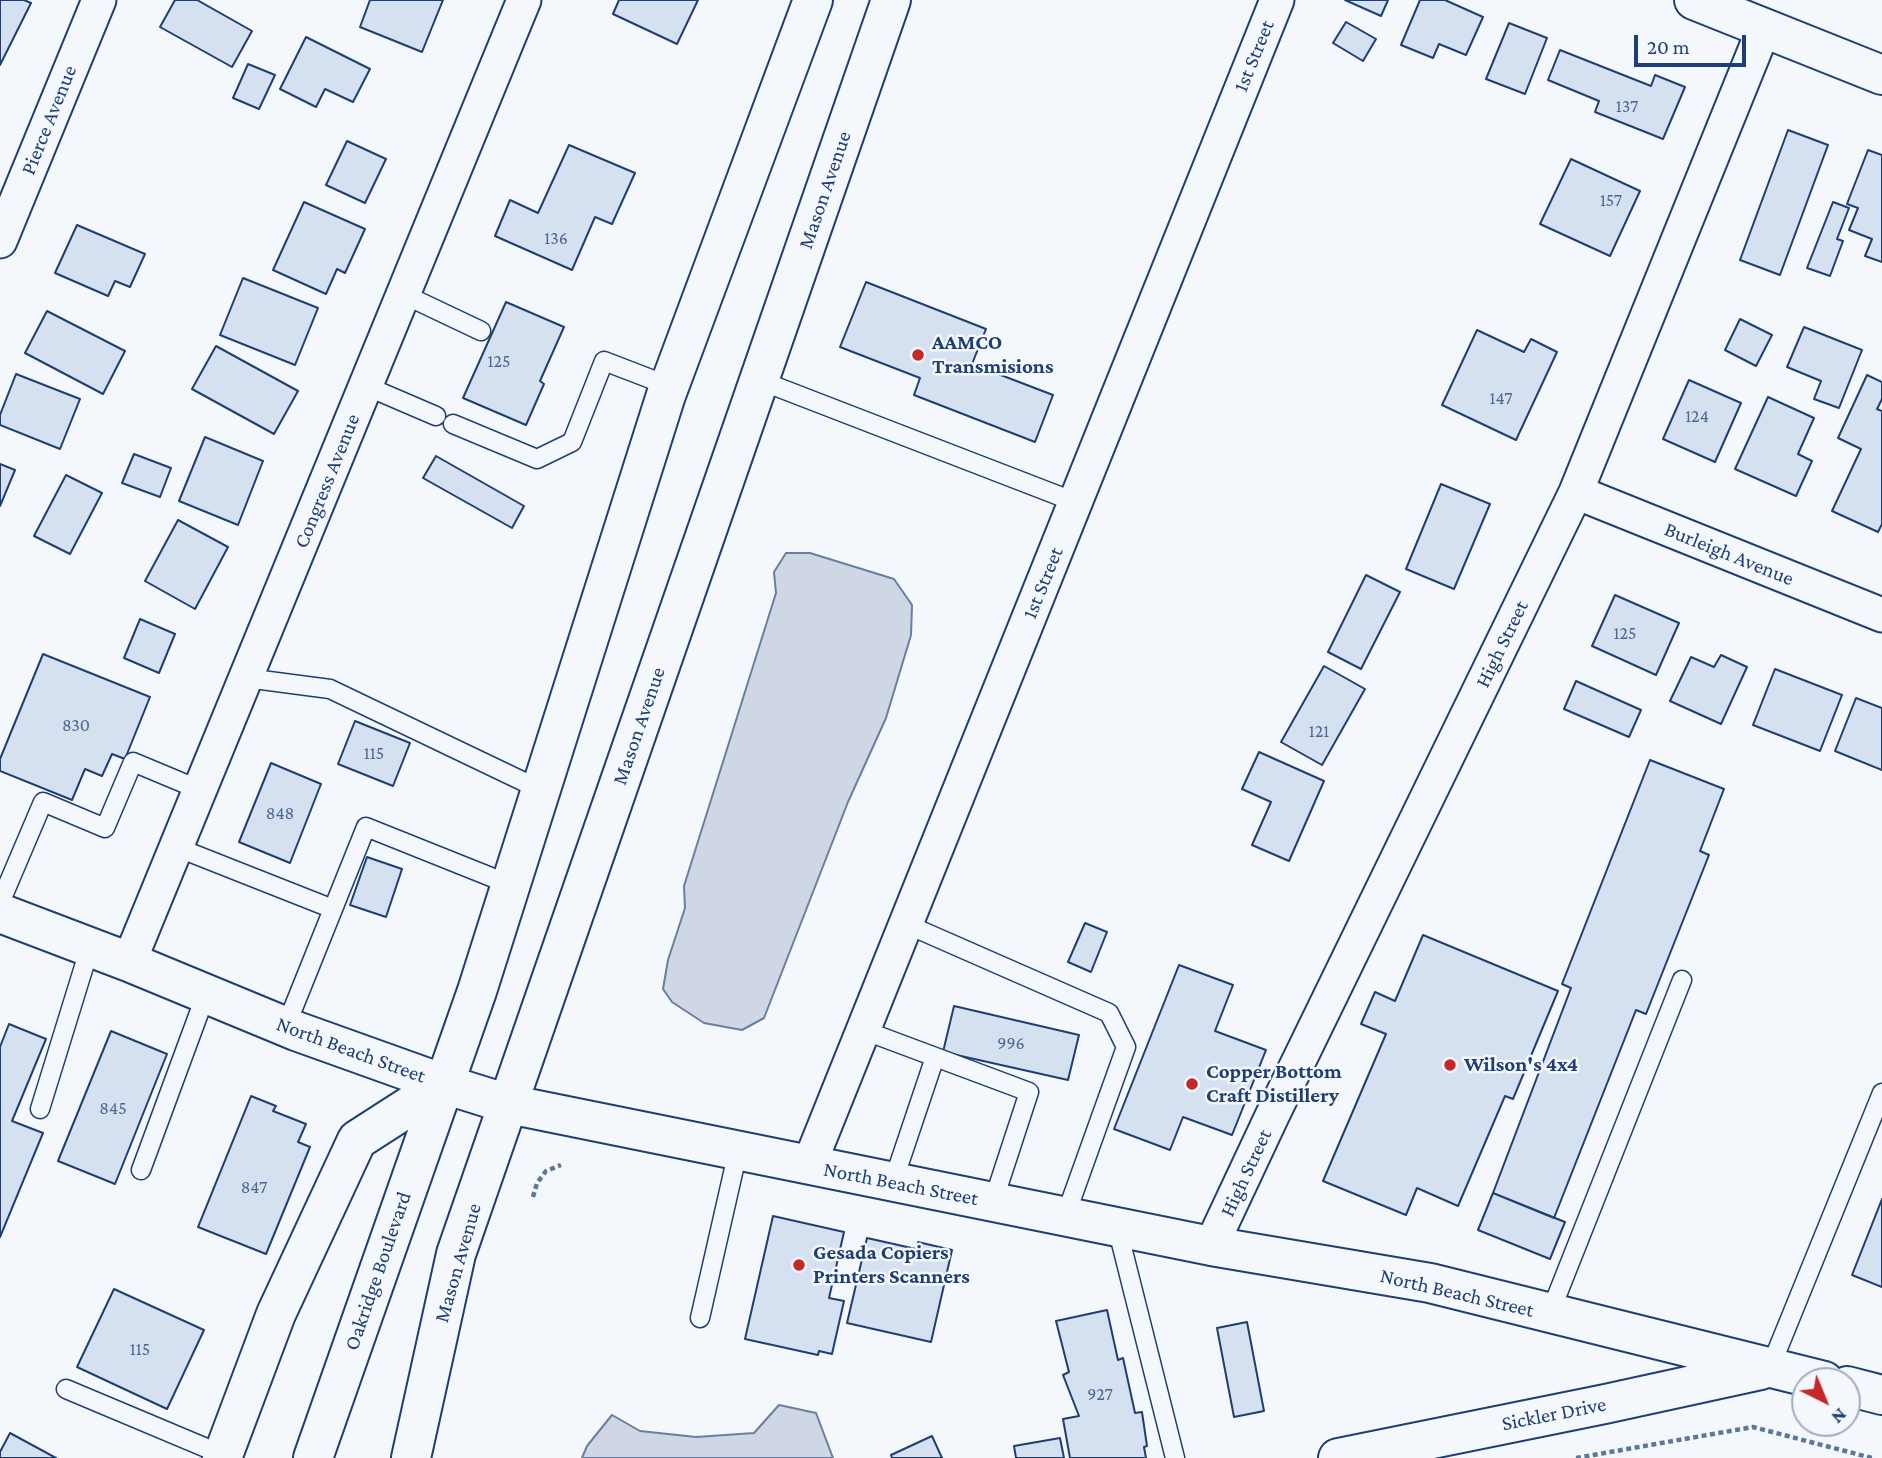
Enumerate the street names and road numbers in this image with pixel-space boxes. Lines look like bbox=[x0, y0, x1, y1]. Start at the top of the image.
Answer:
street label: 1st Street bbox=[1228, 16, 1280, 96]
street label: Pierce Avenue bbox=[16, 62, 82, 178]
street label: Mason Avenue bbox=[793, 128, 857, 252]
street label: Congress Avenue bbox=[289, 410, 365, 552]
street label: Burleigh Avenue bbox=[1661, 517, 1797, 591]
street label: 1st Street bbox=[1017, 543, 1069, 623]
street label: High Street bbox=[1470, 596, 1534, 692]
street label: Mason Avenue bbox=[607, 664, 671, 788]
street label: North Beach Street bbox=[273, 1011, 429, 1089]
street label: High Street bbox=[1215, 1125, 1277, 1221]
street label: North Beach Street bbox=[821, 1157, 981, 1211]
street label: Oakridge Boulevard bbox=[339, 1188, 417, 1354]
street label: Mason Avenue bbox=[429, 1200, 487, 1326]
street label: North Beach Street bbox=[1378, 1263, 1536, 1323]
street label: Sickler Drive bbox=[1500, 1392, 1608, 1436]

